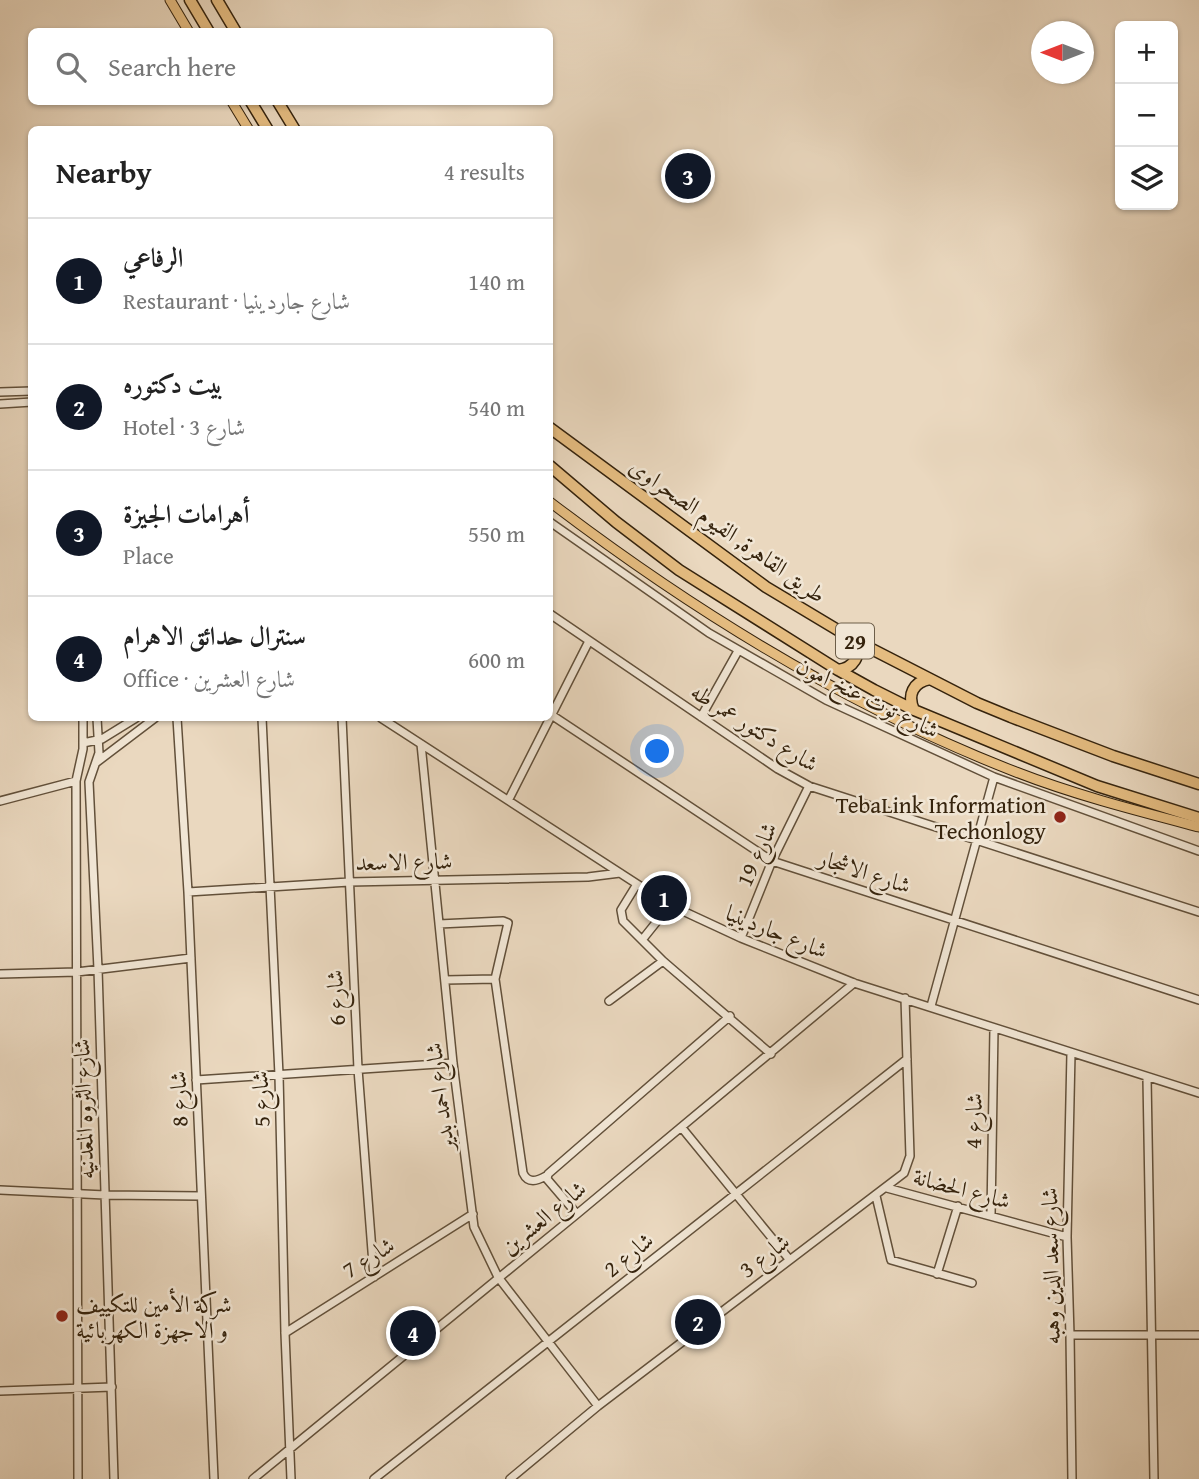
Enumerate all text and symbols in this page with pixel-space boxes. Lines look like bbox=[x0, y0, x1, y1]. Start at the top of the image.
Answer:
north arrow bbox=[1031, 21, 1094, 84]
map controls bbox=[1115, 21, 1178, 210]
button: + bbox=[1115, 21, 1178, 84]
search box bbox=[28, 28, 553, 105]
text: Search here bbox=[108, 47, 236, 86]
icon: search bbox=[52, 48, 90, 86]
button: − bbox=[1115, 84, 1178, 147]
button: layers bbox=[1115, 147, 1178, 210]
text: Nearby bbox=[56, 150, 152, 194]
pin: 3 bbox=[665, 150, 711, 202]
text: 4 results bbox=[444, 155, 525, 188]
text: الرفاعي bbox=[123, 238, 183, 277]
text: 1 bbox=[73, 265, 85, 298]
text: 140 m bbox=[468, 265, 525, 298]
text: Restaurant · شارع جاردينيا bbox=[123, 284, 350, 317]
text: بيت دكتوره bbox=[123, 364, 223, 403]
text: 2 bbox=[73, 391, 85, 424]
text: 540 m bbox=[468, 391, 525, 424]
text: Hotel · شارع 3 bbox=[123, 410, 245, 443]
street label: طريق القاهرة, الفيوم الصحراوى bbox=[621, 450, 833, 614]
text: أهرامات الجيزة bbox=[123, 494, 250, 533]
text: 3 bbox=[73, 517, 85, 550]
text: 550 m bbox=[468, 517, 525, 550]
text: Place bbox=[123, 539, 174, 572]
text: سنترال حدائق الاهرام bbox=[123, 616, 306, 655]
road number: 29 bbox=[836, 624, 874, 658]
text: 4 bbox=[73, 643, 85, 676]
text: 600 m bbox=[468, 643, 525, 676]
street label: شارع توت عنخ امون bbox=[789, 648, 945, 750]
text: Office · شارع العشرين bbox=[123, 662, 295, 695]
street label: شارع دكتور عمر طه bbox=[683, 675, 825, 783]
your location bbox=[640, 734, 674, 768]
place label: TebaLink Information Techonlogy bbox=[836, 788, 1047, 847]
marker: TebaLink Information Techonlogy bbox=[1052, 809, 1068, 825]
street label: شارع 19 bbox=[727, 817, 788, 893]
street label: شارع الاشجار bbox=[811, 840, 915, 905]
street label: شارع الاسعد bbox=[355, 844, 453, 882]
pin: 1 bbox=[641, 872, 687, 924]
street label: شارع جاردينيا bbox=[720, 896, 833, 970]
street label: شارع 6 bbox=[317, 969, 357, 1027]
street label: شارع الثروه المعدنيه bbox=[64, 1038, 106, 1180]
street label: شارع احمد بدير bbox=[416, 1041, 466, 1155]
street label: شارع 8 bbox=[161, 1070, 199, 1128]
street label: شارع 5 bbox=[243, 1070, 281, 1128]
street label: شارع 4 bbox=[956, 1093, 994, 1149]
street label: شارع الحضانة bbox=[909, 1159, 1014, 1221]
street label: شارع العشرين bbox=[493, 1172, 596, 1265]
street label: شارع سعد الدين وهبه bbox=[1032, 1187, 1072, 1345]
street label: شارع 2 bbox=[596, 1224, 663, 1288]
street label: شارع 3 bbox=[732, 1225, 799, 1288]
street label: شارع 7 bbox=[335, 1228, 403, 1289]
place label: شركة الأمين للتكييف و الاجهزة الكهربائية bbox=[76, 1287, 232, 1346]
pin: 2 bbox=[675, 1296, 721, 1348]
pin: 4 bbox=[390, 1307, 436, 1359]
marker: شركة الأمين للتكييف و الاجهزة الكهربائية bbox=[54, 1308, 70, 1324]

